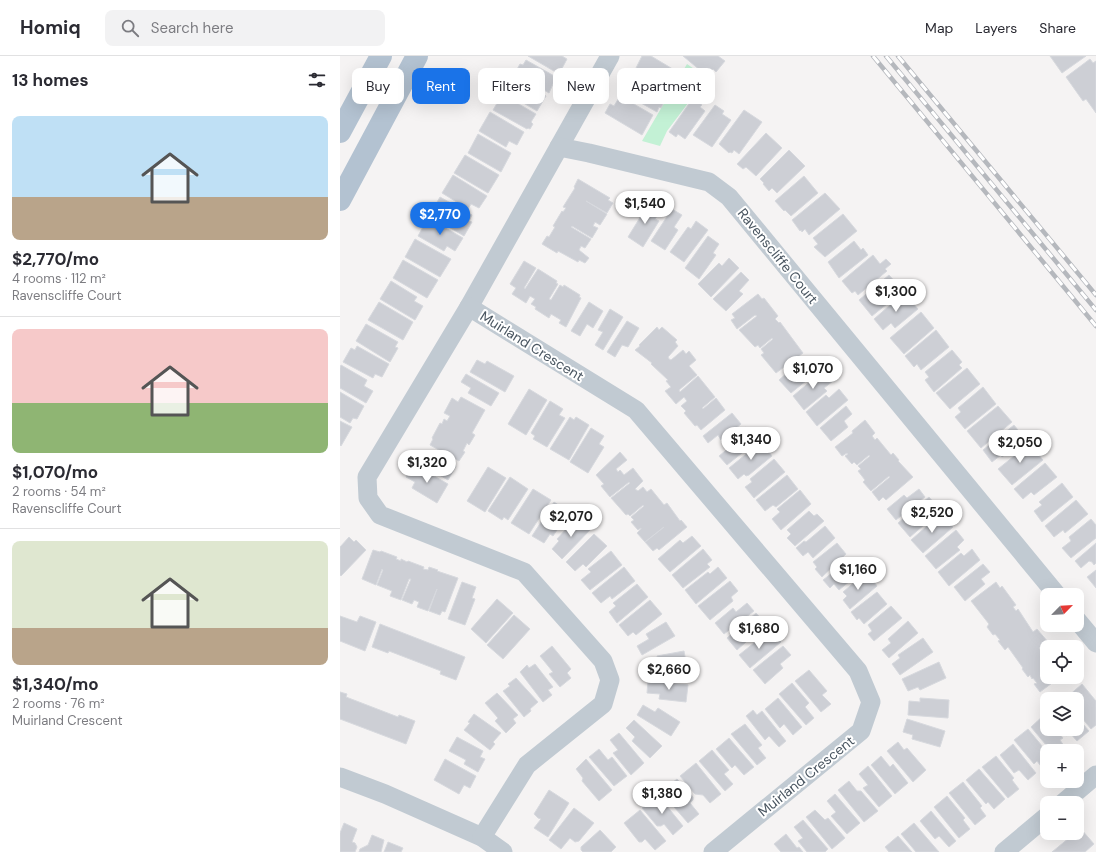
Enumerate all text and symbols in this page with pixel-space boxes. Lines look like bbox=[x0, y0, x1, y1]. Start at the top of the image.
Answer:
search box bbox=[105, 10, 385, 46]
text: Homiq bbox=[20, 15, 81, 40]
icon: search bbox=[119, 17, 141, 39]
text: Search here bbox=[151, 18, 233, 38]
text: Map bbox=[925, 19, 953, 37]
text: Layers bbox=[975, 19, 1017, 37]
text: Share bbox=[1039, 19, 1076, 37]
chip: Buy bbox=[352, 68, 404, 104]
chip: Rent bbox=[412, 68, 470, 104]
chip: Filters bbox=[478, 68, 545, 104]
chip: New bbox=[553, 68, 609, 104]
chip: Apartment bbox=[617, 68, 715, 104]
text: 13 homes bbox=[12, 69, 89, 91]
icon: filters bbox=[306, 69, 328, 91]
icon: home bbox=[134, 142, 206, 214]
pin: $1,540 bbox=[612, 191, 678, 225]
text: $1,540 bbox=[624, 195, 666, 212]
pin: $2,770 bbox=[407, 202, 473, 236]
street label: Ravenscliffe Court bbox=[734, 205, 822, 307]
text: $2,770 bbox=[419, 206, 461, 223]
text: $2,770/mo bbox=[12, 248, 99, 270]
text: 4 rooms · 112 m² bbox=[12, 270, 106, 287]
pin: $1,300 bbox=[863, 279, 929, 313]
text: $1,300 bbox=[875, 283, 917, 300]
text: Ravenscliffe Court bbox=[12, 287, 122, 304]
street label: Muirland Crescent bbox=[477, 307, 587, 385]
icon: home bbox=[134, 355, 206, 427]
pin: $1,070 bbox=[780, 356, 846, 390]
text: $1,070 bbox=[793, 360, 833, 377]
pin: $1,340 bbox=[718, 427, 784, 461]
pin: $2,050 bbox=[987, 430, 1053, 464]
text: $1,340 bbox=[730, 431, 772, 448]
text: $2,050 bbox=[998, 434, 1042, 451]
pin: $1,320 bbox=[394, 450, 460, 484]
text: $1,320 bbox=[407, 454, 447, 471]
text: $1,070/mo bbox=[12, 461, 98, 483]
text: 2 rooms · 54 m² bbox=[12, 483, 106, 500]
text: Ravenscliffe Court bbox=[12, 500, 122, 517]
pin: $2,520 bbox=[899, 500, 965, 534]
pin: $2,070 bbox=[538, 504, 604, 538]
text: $2,520 bbox=[910, 504, 954, 521]
text: $2,070 bbox=[549, 508, 593, 525]
pin: $1,160 bbox=[825, 557, 891, 591]
text: $1,160 bbox=[839, 561, 877, 578]
icon: home bbox=[134, 567, 206, 639]
north arrow bbox=[1040, 588, 1084, 632]
map controls bbox=[1040, 588, 1084, 840]
pin: $1,680 bbox=[726, 616, 792, 650]
text: $1,680 bbox=[738, 620, 780, 637]
button: locate bbox=[1040, 640, 1084, 684]
pin: $2,660 bbox=[636, 657, 702, 691]
text: $2,660 bbox=[647, 661, 691, 678]
text: $1,340/mo bbox=[12, 673, 99, 695]
button: layers bbox=[1040, 692, 1084, 736]
text: 2 rooms · 76 m² bbox=[12, 695, 105, 712]
text: Muirland Crescent bbox=[12, 712, 123, 729]
street label: Muirland Crescent bbox=[754, 732, 858, 820]
button: + bbox=[1040, 744, 1084, 788]
pin: $1,380 bbox=[629, 781, 695, 815]
text: $1,380 bbox=[641, 785, 683, 802]
button: − bbox=[1040, 796, 1084, 840]

